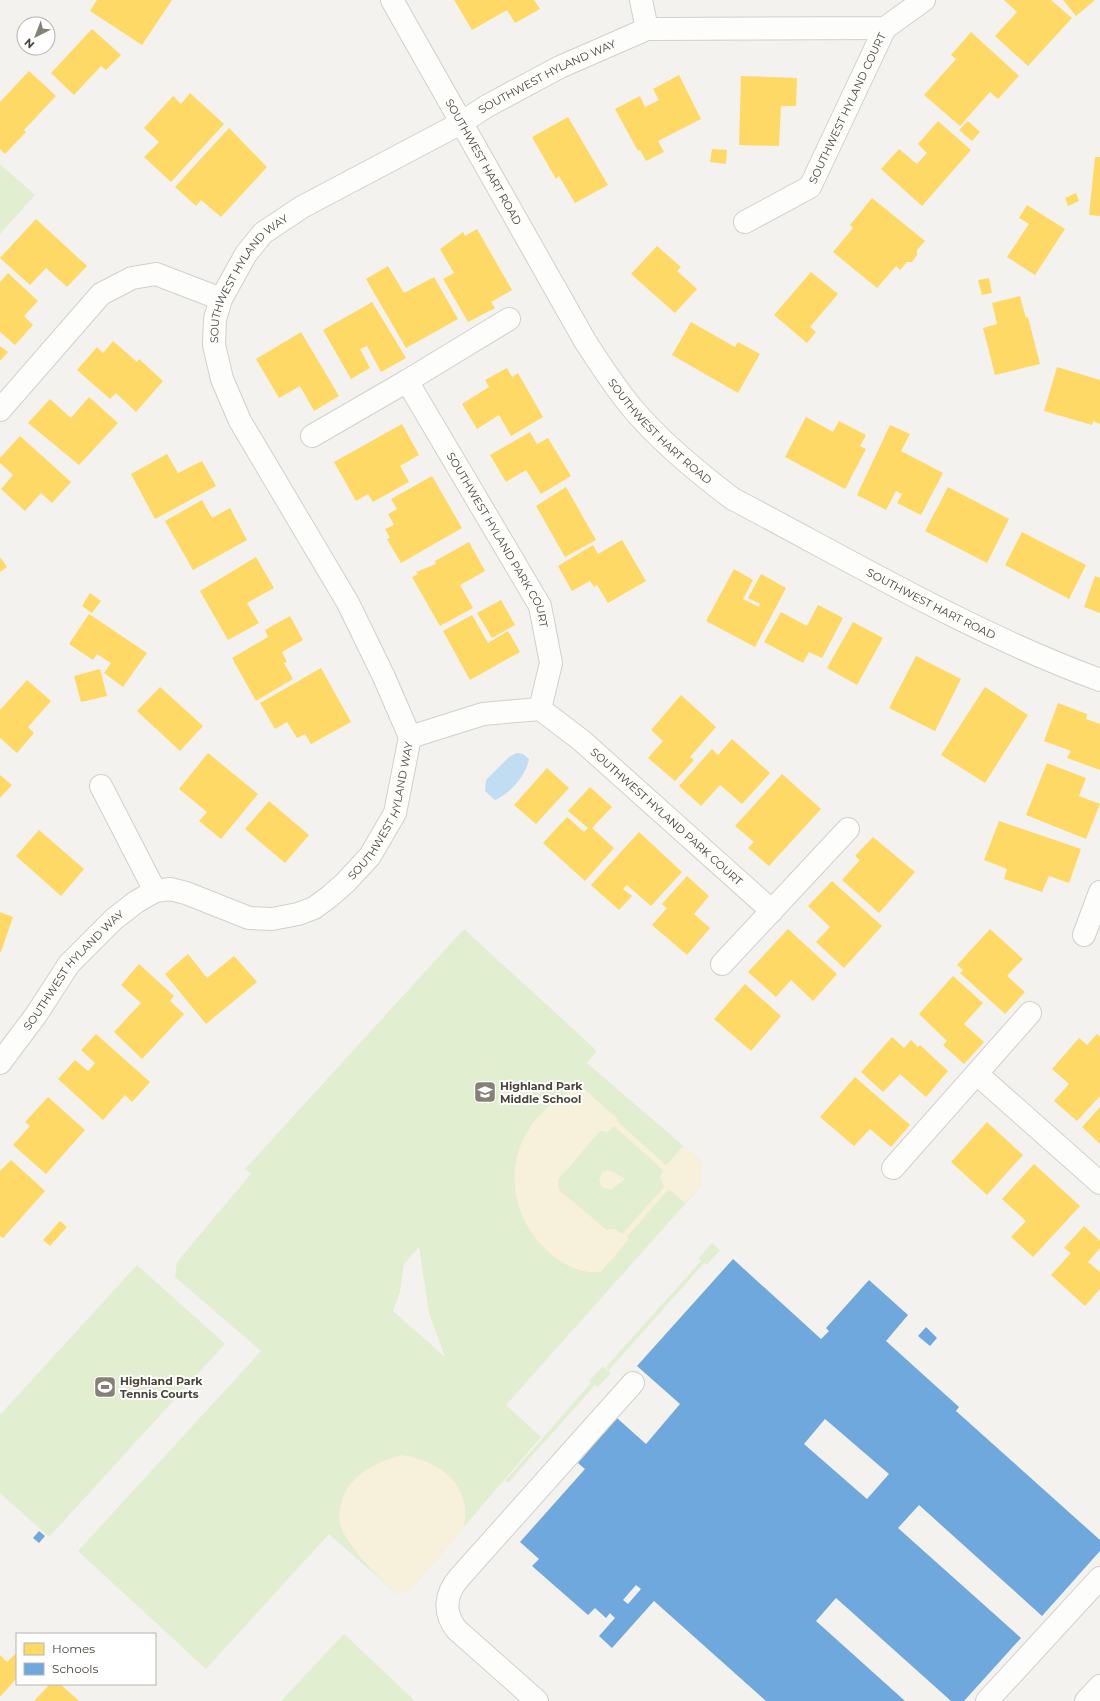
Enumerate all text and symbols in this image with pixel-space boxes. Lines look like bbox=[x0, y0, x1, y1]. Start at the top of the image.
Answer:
north arrow bbox=[16, 16, 56, 56]
street label: SOUTHWEST HYLAND COURT bbox=[806, 30, 889, 186]
text: N bbox=[21, 35, 37, 52]
street label: SOUTHWEST HYLAND WAY bbox=[476, 36, 618, 117]
street label: SOUTHWEST HART ROAD bbox=[442, 96, 525, 228]
street label: SOUTHWEST HYLAND WAY bbox=[207, 211, 291, 343]
street label: SOUTHWEST HART ROAD bbox=[605, 376, 715, 487]
street label: SOUTHWEST HYLAND PARK COURT bbox=[444, 450, 551, 630]
street label: SOUTHWEST HART ROAD bbox=[864, 565, 998, 642]
street label: SOUTHWEST HYLAND WAY bbox=[345, 741, 416, 883]
street label: SOUTHWEST HYLAND PARK COURT bbox=[588, 745, 746, 889]
street label: SOUTHWEST HYLAND WAY bbox=[20, 907, 127, 1033]
school or university icon: Highland Park Middle School bbox=[472, 1079, 498, 1105]
place label: Highland Park Middle School bbox=[500, 1079, 583, 1106]
sports icon: Highland Park Tennis Courts bbox=[92, 1374, 118, 1400]
place label: Highland Park Tennis Courts bbox=[120, 1374, 203, 1401]
legend bbox=[16, 1633, 156, 1685]
text: Homes bbox=[52, 1641, 95, 1656]
text: Schools bbox=[52, 1661, 98, 1676]

